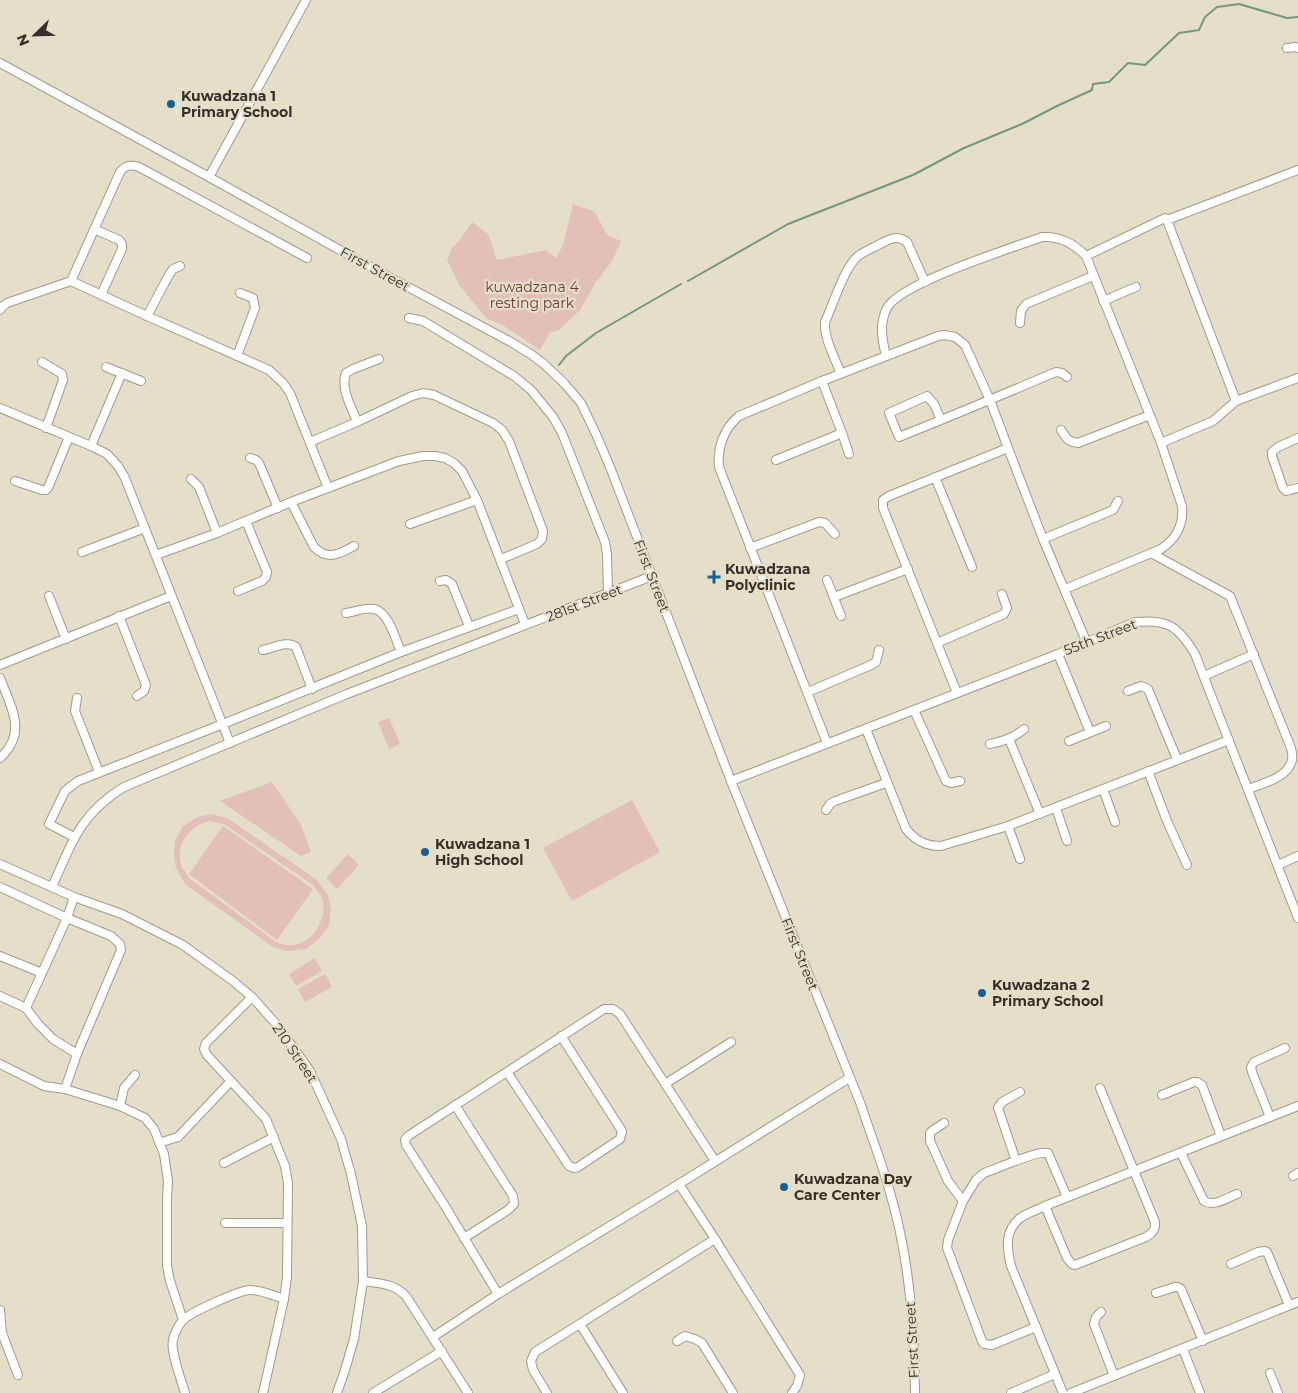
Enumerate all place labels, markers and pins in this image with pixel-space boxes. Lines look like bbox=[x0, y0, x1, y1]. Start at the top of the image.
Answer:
place label: Kuwadzana 1 Primary School bbox=[181, 87, 292, 121]
marker: Kuwadzana 1 Primary School bbox=[165, 98, 177, 110]
place label: Kuwadzana Polyclinic bbox=[725, 560, 811, 594]
marker: Kuwadzana Polyclinic bbox=[707, 570, 721, 584]
place label: Kuwadzana 1 High School bbox=[435, 835, 530, 869]
marker: Kuwadzana 1 High School bbox=[419, 846, 431, 858]
place label: Kuwadzana 2 Primary School bbox=[992, 976, 1103, 1010]
marker: Kuwadzana 2 Primary School bbox=[976, 987, 988, 999]
place label: Kuwadzana Day Care Center bbox=[794, 1170, 913, 1204]
marker: Kuwadzana Day Care Center bbox=[778, 1181, 790, 1193]

